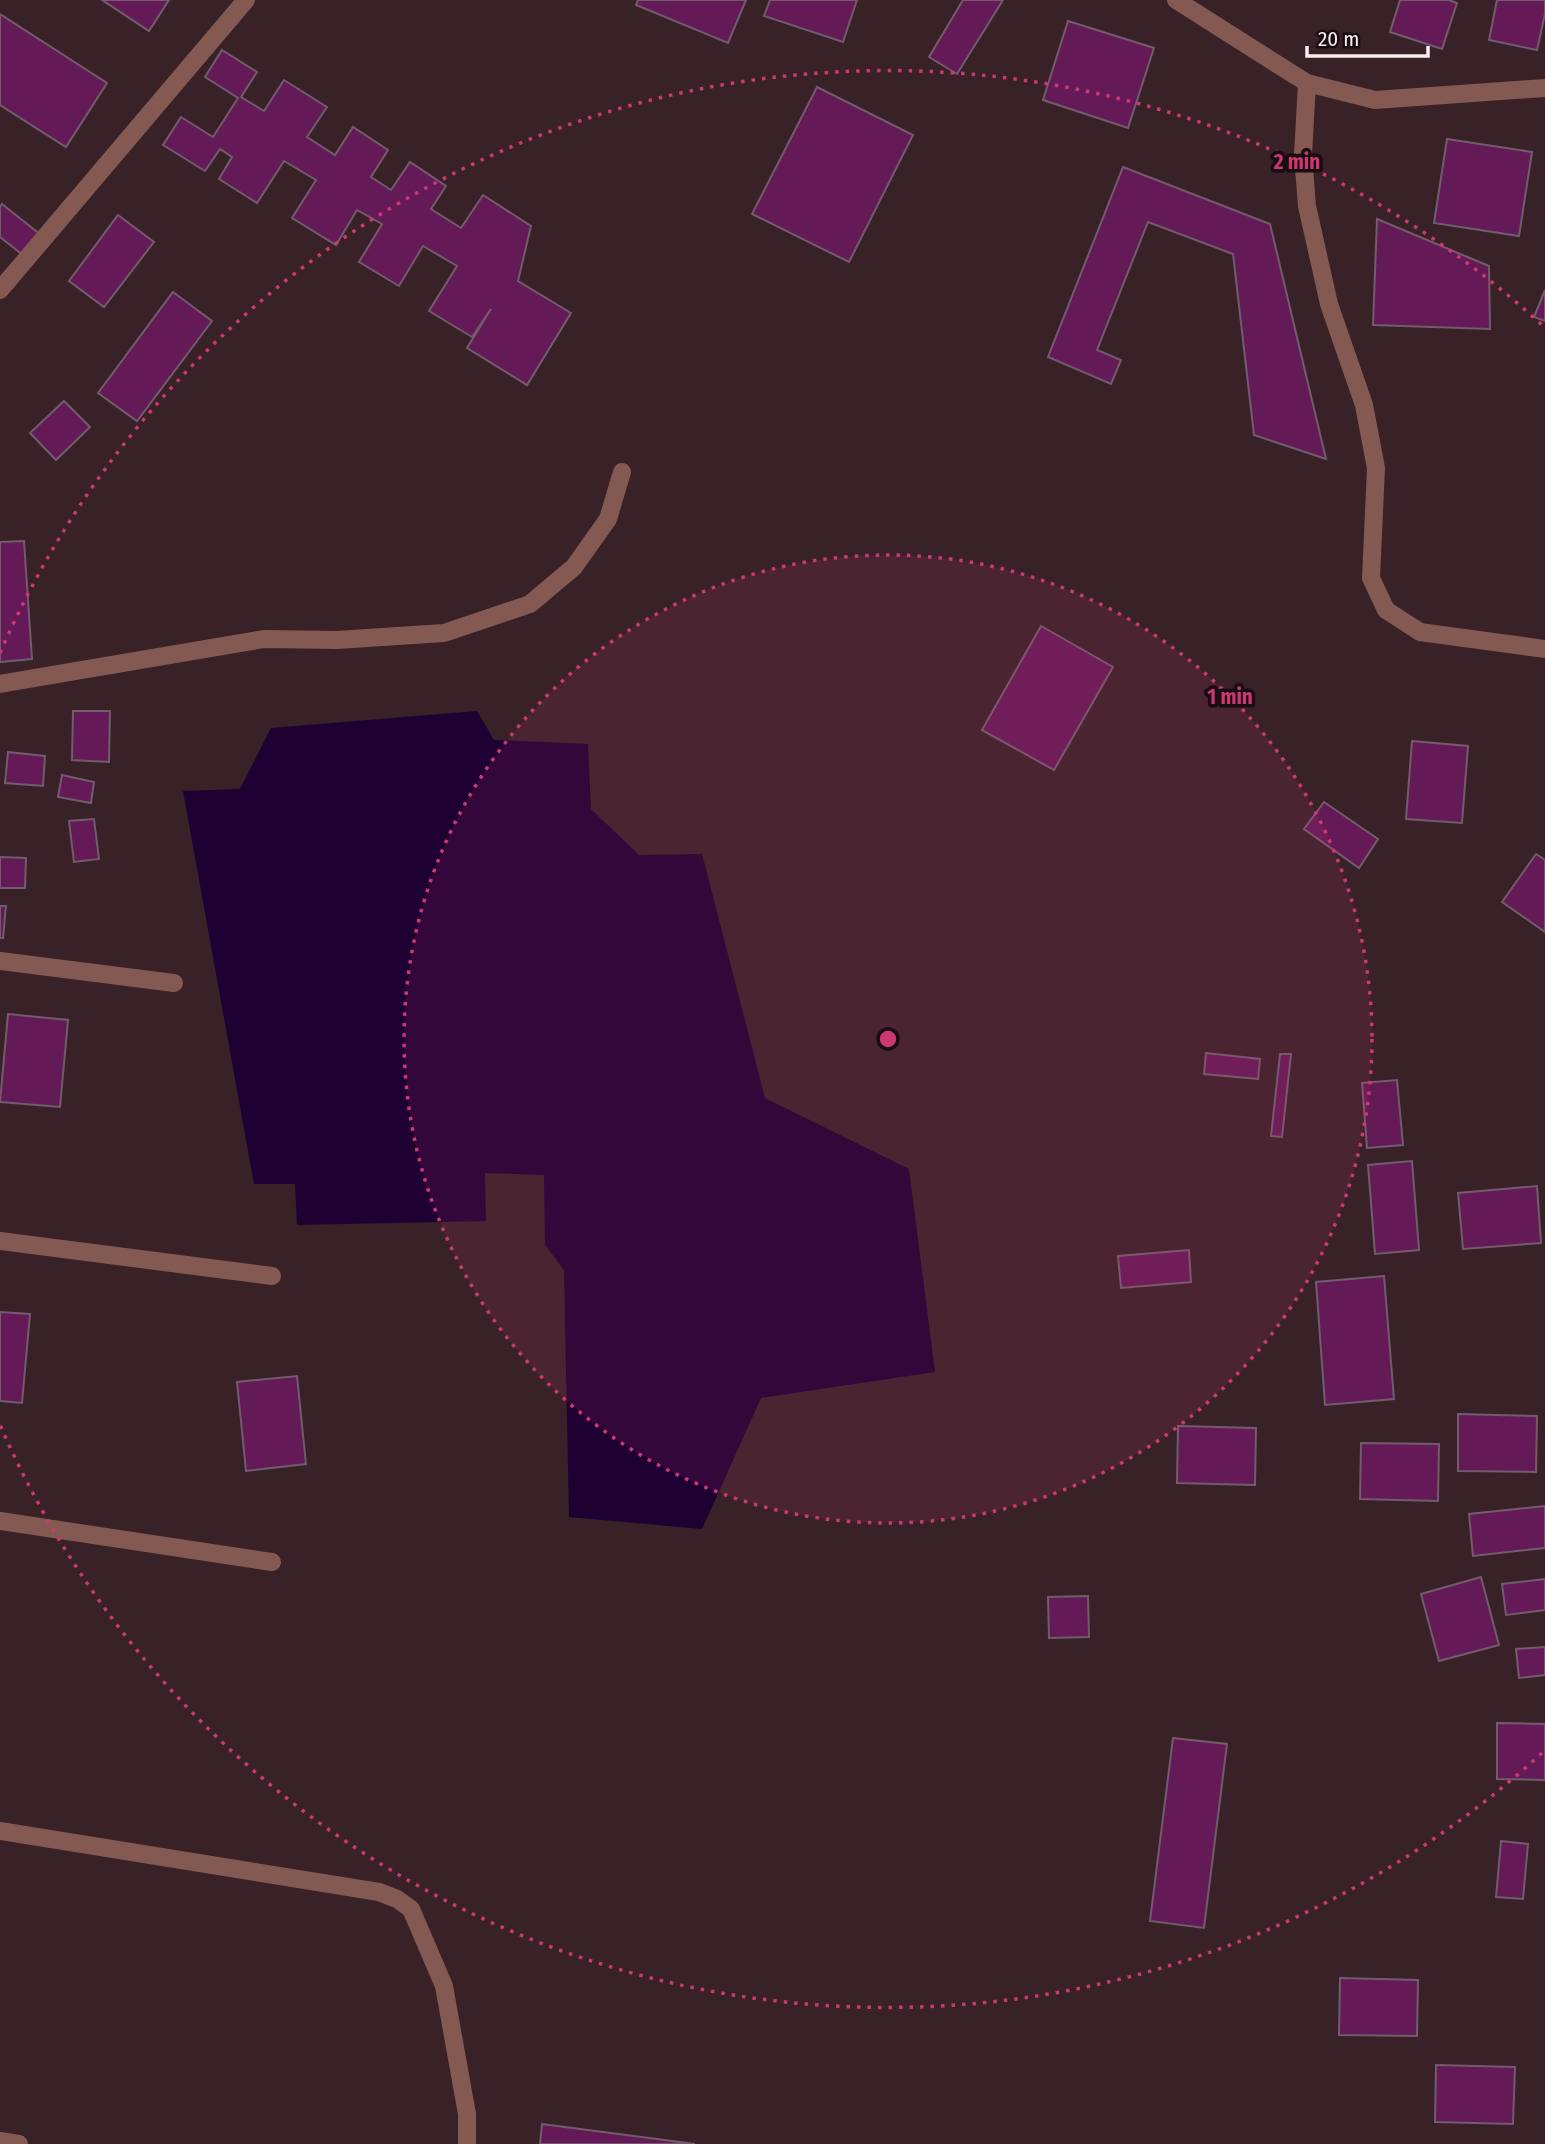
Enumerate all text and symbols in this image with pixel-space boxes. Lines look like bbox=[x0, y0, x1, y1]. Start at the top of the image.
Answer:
scale bar bbox=[1307, 14, 1428, 58]
text: 20 m bbox=[1318, 26, 1359, 52]
text: 2 min bbox=[1273, 149, 1320, 175]
text: 1 min bbox=[1207, 684, 1253, 710]
centre of rings bbox=[876, 1027, 900, 1051]

